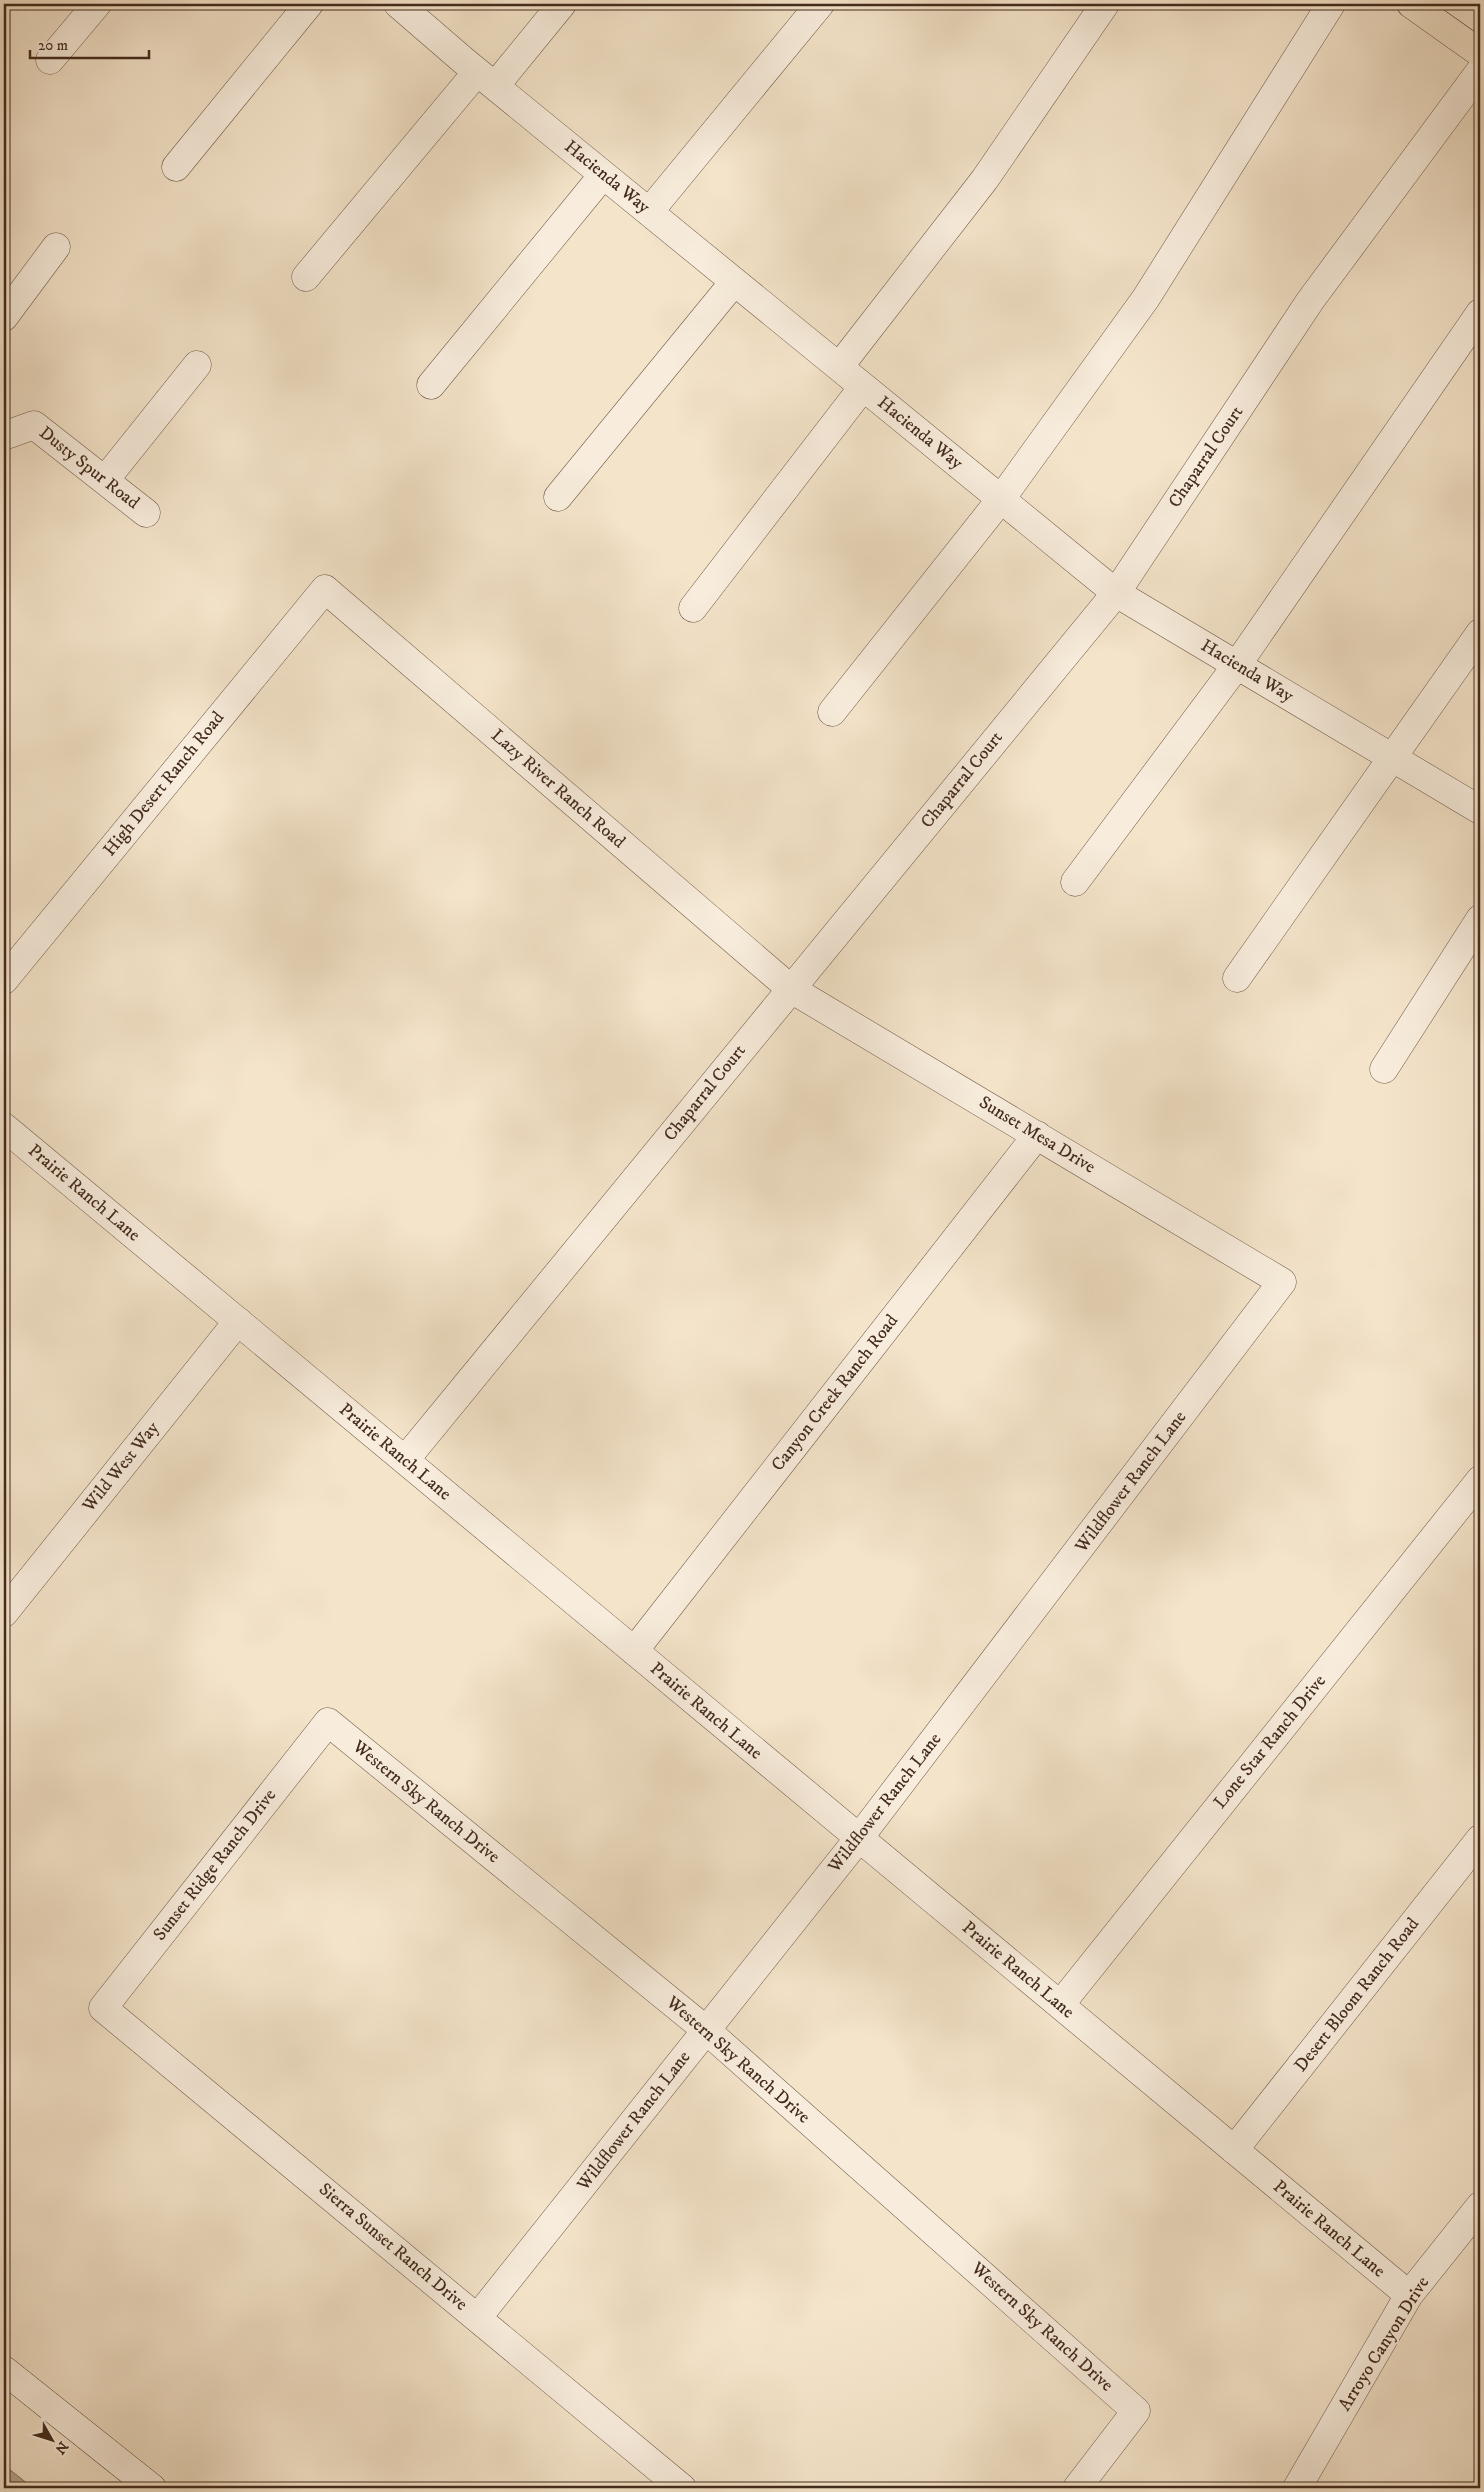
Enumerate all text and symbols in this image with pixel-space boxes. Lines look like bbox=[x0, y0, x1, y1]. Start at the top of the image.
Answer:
scale bar bbox=[30, 28, 149, 60]
text: 20 m bbox=[38, 36, 68, 55]
street label: Hacienda Way bbox=[560, 136, 655, 219]
street label: Hacienda Way bbox=[873, 392, 968, 475]
street label: Chaparral Court bbox=[1164, 402, 1248, 512]
street label: Dusty Spur Road bbox=[34, 422, 144, 514]
street label: Hacienda Way bbox=[1197, 635, 1298, 707]
street label: High Desert Ranch Road bbox=[99, 707, 229, 861]
street label: Lazy River Ranch Road bbox=[486, 725, 630, 853]
street label: Chaparral Court bbox=[916, 727, 1008, 833]
street label: Chaparral Court bbox=[659, 1040, 751, 1146]
street label: Sunset Mesa Drive bbox=[975, 1092, 1099, 1178]
street label: Prairie Ranch Lane bbox=[23, 1140, 145, 1246]
street label: Canyon Creek Ranch Road bbox=[767, 1310, 903, 1476]
street label: Prairie Ranch Lane bbox=[334, 1399, 456, 1505]
street label: Wildflower Ranch Lane bbox=[1070, 1407, 1191, 1558]
street label: Wild West Way bbox=[77, 1417, 164, 1517]
street label: Prairie Ranch Lane bbox=[645, 1658, 767, 1764]
street label: Lone Star Ranch Drive bbox=[1209, 1671, 1331, 1813]
street label: Wildflower Ranch Lane bbox=[823, 1729, 946, 1878]
street label: Western Sky Ranch Drive bbox=[347, 1735, 504, 1868]
street label: Sunset Ridge Ranch Drive bbox=[149, 1785, 281, 1945]
street label: Desert Bloom Ranch Road bbox=[1290, 1914, 1424, 2076]
street label: Prairie Ranch Lane bbox=[957, 1917, 1079, 2023]
street label: Western Sky Ranch Drive bbox=[661, 1991, 814, 2128]
street label: Wildflower Ranch Lane bbox=[572, 2047, 695, 2196]
street label: Prairie Ranch Lane bbox=[1268, 2176, 1390, 2282]
street label: Sierra Sunset Ranch Drive bbox=[314, 2178, 472, 2316]
street label: Western Sky Ranch Drive bbox=[966, 2257, 1117, 2396]
street label: Arroyo Canyon Drive bbox=[1334, 2273, 1434, 2415]
north arrow bbox=[28, 2414, 78, 2464]
text: N bbox=[50, 2437, 72, 2458]

